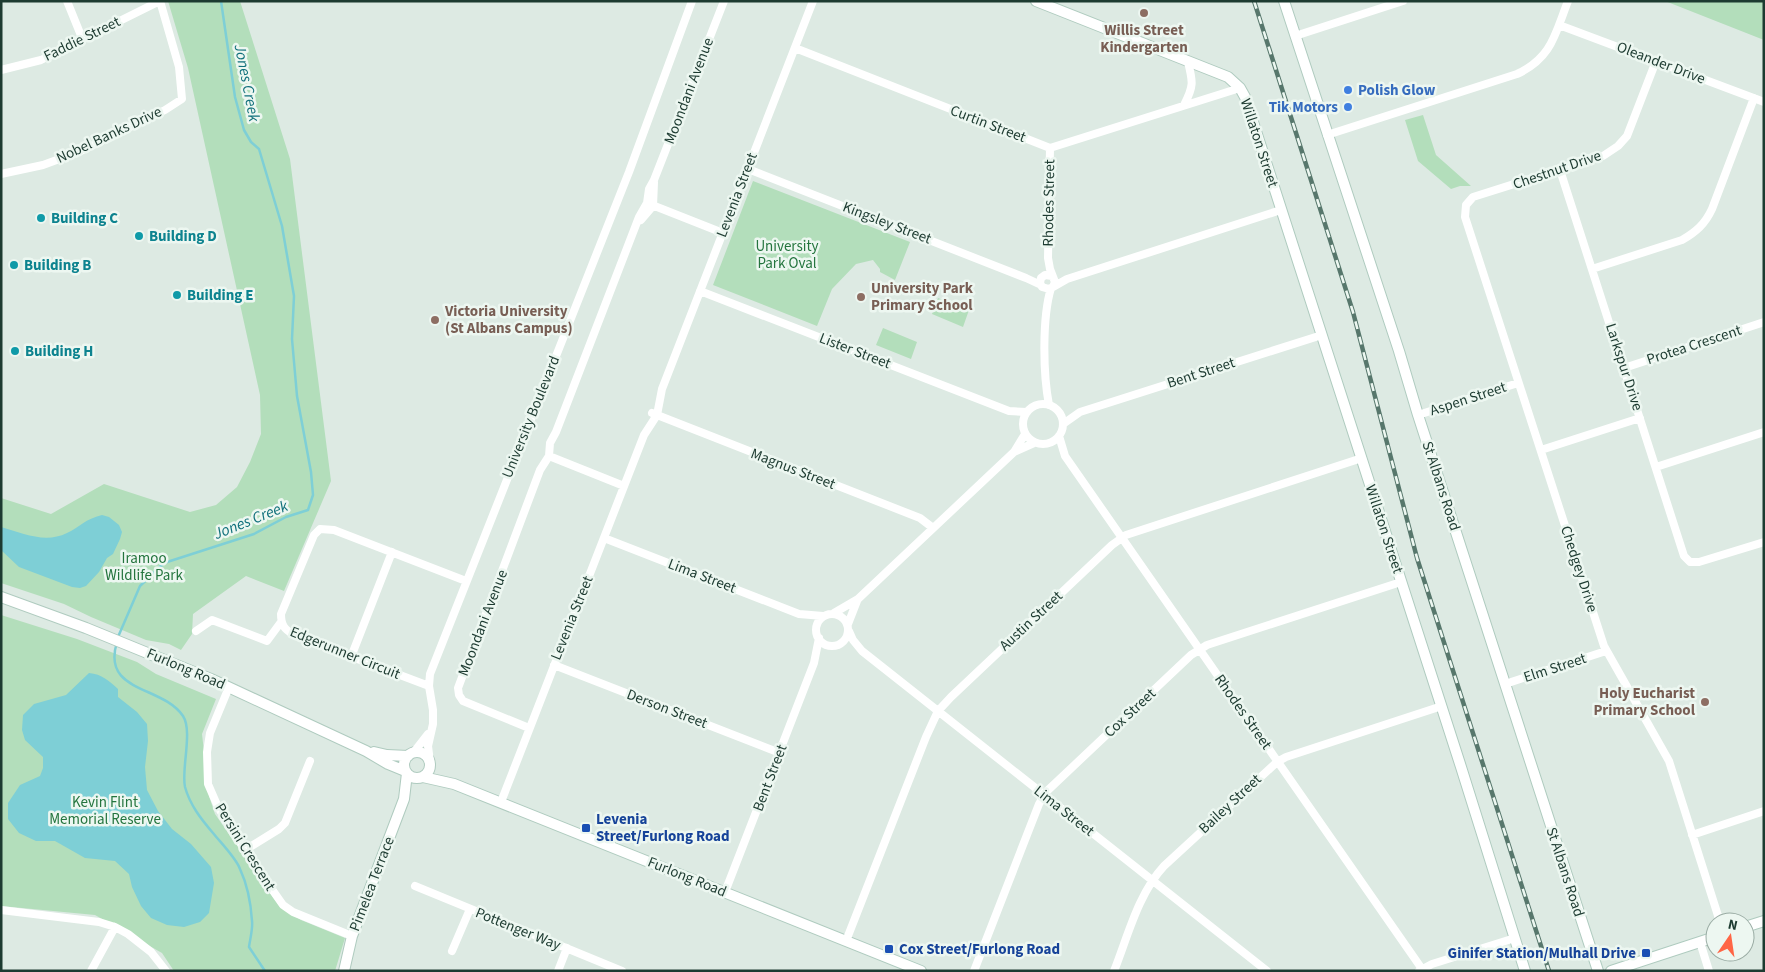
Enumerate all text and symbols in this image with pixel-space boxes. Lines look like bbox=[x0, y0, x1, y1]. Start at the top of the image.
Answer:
marker: Willis Street Kindergarten bbox=[1138, 7, 1150, 19]
street label: Faddie Street bbox=[40, 11, 124, 67]
place label: Willis Street Kindergarten bbox=[1100, 20, 1188, 58]
street label: Moondani Avenue bbox=[659, 35, 719, 147]
street label: Oleander Drive bbox=[1614, 36, 1708, 90]
water label: Jones Creek bbox=[229, 41, 265, 124]
place label: Polish Glow bbox=[1358, 80, 1436, 101]
marker: Polish Glow bbox=[1342, 84, 1354, 96]
street label: Willaton Street bbox=[1235, 96, 1283, 190]
place label: Tik Motors bbox=[1269, 97, 1338, 118]
street label: Curtin Street bbox=[947, 100, 1029, 148]
street label: Nobel Banks Drive bbox=[53, 101, 165, 169]
marker: Tik Motors bbox=[1342, 101, 1354, 113]
street label: Chestnut Drive bbox=[1510, 145, 1604, 195]
street label: Levenia Street bbox=[711, 150, 763, 240]
street label: Rhodes Street bbox=[1038, 159, 1060, 247]
street label: Kingsley Street bbox=[840, 196, 934, 250]
place label: Building C bbox=[51, 208, 118, 229]
marker: Building C bbox=[35, 212, 47, 224]
place label: Building D bbox=[149, 226, 217, 247]
marker: Building D bbox=[133, 230, 145, 242]
park label: University Park Oval bbox=[755, 236, 819, 274]
place label: Building B bbox=[24, 255, 91, 276]
marker: Building B bbox=[8, 259, 20, 271]
place label: University Park Primary School bbox=[871, 278, 974, 316]
place label: Building E bbox=[187, 285, 254, 306]
marker: Building E bbox=[171, 289, 183, 301]
marker: University Park Primary School bbox=[855, 291, 867, 303]
place label: Victoria University (St Albans Campus) bbox=[444, 301, 573, 339]
marker: Victoria University (St Albans Campus) bbox=[429, 314, 441, 326]
street label: Larkspur Drive bbox=[1600, 320, 1648, 414]
street label: Protea Crescent bbox=[1644, 320, 1744, 370]
street label: Lister Street bbox=[816, 328, 894, 374]
place label: Building H bbox=[25, 341, 93, 362]
marker: Building H bbox=[9, 345, 21, 357]
street label: Bent Street bbox=[1164, 352, 1238, 394]
street label: University Boulevard bbox=[497, 353, 565, 481]
street label: Aspen Street bbox=[1427, 377, 1509, 421]
street label: St Albans Road bbox=[1417, 439, 1465, 533]
street label: Magnus Street bbox=[748, 443, 838, 495]
street label: Willaton Street bbox=[1360, 482, 1408, 576]
water label: Jones Creek bbox=[210, 495, 292, 545]
street label: Chedgey Drive bbox=[1555, 523, 1603, 615]
park label: Iramoo Wildlife Park bbox=[105, 548, 184, 586]
street label: Lima Street bbox=[665, 553, 739, 599]
street label: Moondani Avenue bbox=[453, 567, 513, 679]
street label: Levenia Street bbox=[546, 573, 598, 663]
street label: Austin Street bbox=[995, 586, 1067, 656]
street label: Edgerunner Circuit bbox=[287, 621, 403, 685]
street label: Furlong Road bbox=[143, 643, 229, 695]
street label: Elm Street bbox=[1521, 648, 1589, 688]
street label: Rhodes Street bbox=[1209, 670, 1277, 754]
place label: Holy Eucharist Primary School bbox=[1593, 683, 1696, 721]
street label: Derson Street bbox=[624, 684, 710, 734]
street label: Cox Street bbox=[1100, 684, 1160, 742]
marker: Holy Eucharist Primary School bbox=[1699, 696, 1711, 708]
street label: Bent Street bbox=[748, 742, 792, 814]
street label: Bailey Street bbox=[1194, 769, 1266, 839]
street label: Lima Street bbox=[1029, 781, 1099, 841]
park label: Kevin Flint Memorial Reserve bbox=[49, 792, 161, 830]
street label: Persini Crescent bbox=[210, 799, 280, 895]
place label: Levenia Street/Furlong Road bbox=[596, 809, 730, 847]
marker: Levenia Street/Furlong Road bbox=[580, 822, 592, 834]
street label: St Albans Road bbox=[1541, 825, 1589, 919]
street label: Pimelea Terrace bbox=[344, 834, 400, 934]
street label: Furlong Road bbox=[644, 852, 730, 902]
street label: Pottenger Way bbox=[472, 902, 564, 956]
north arrow bbox=[1705, 912, 1755, 962]
text: N bbox=[1726, 915, 1739, 936]
place label: Cox Street/Furlong Road bbox=[899, 939, 1060, 960]
marker: Cox Street/Furlong Road bbox=[883, 943, 895, 955]
place label: Ginifer Station/Mulhall Drive bbox=[1448, 943, 1636, 964]
marker: Ginifer Station/Mulhall Drive bbox=[1640, 947, 1652, 959]

